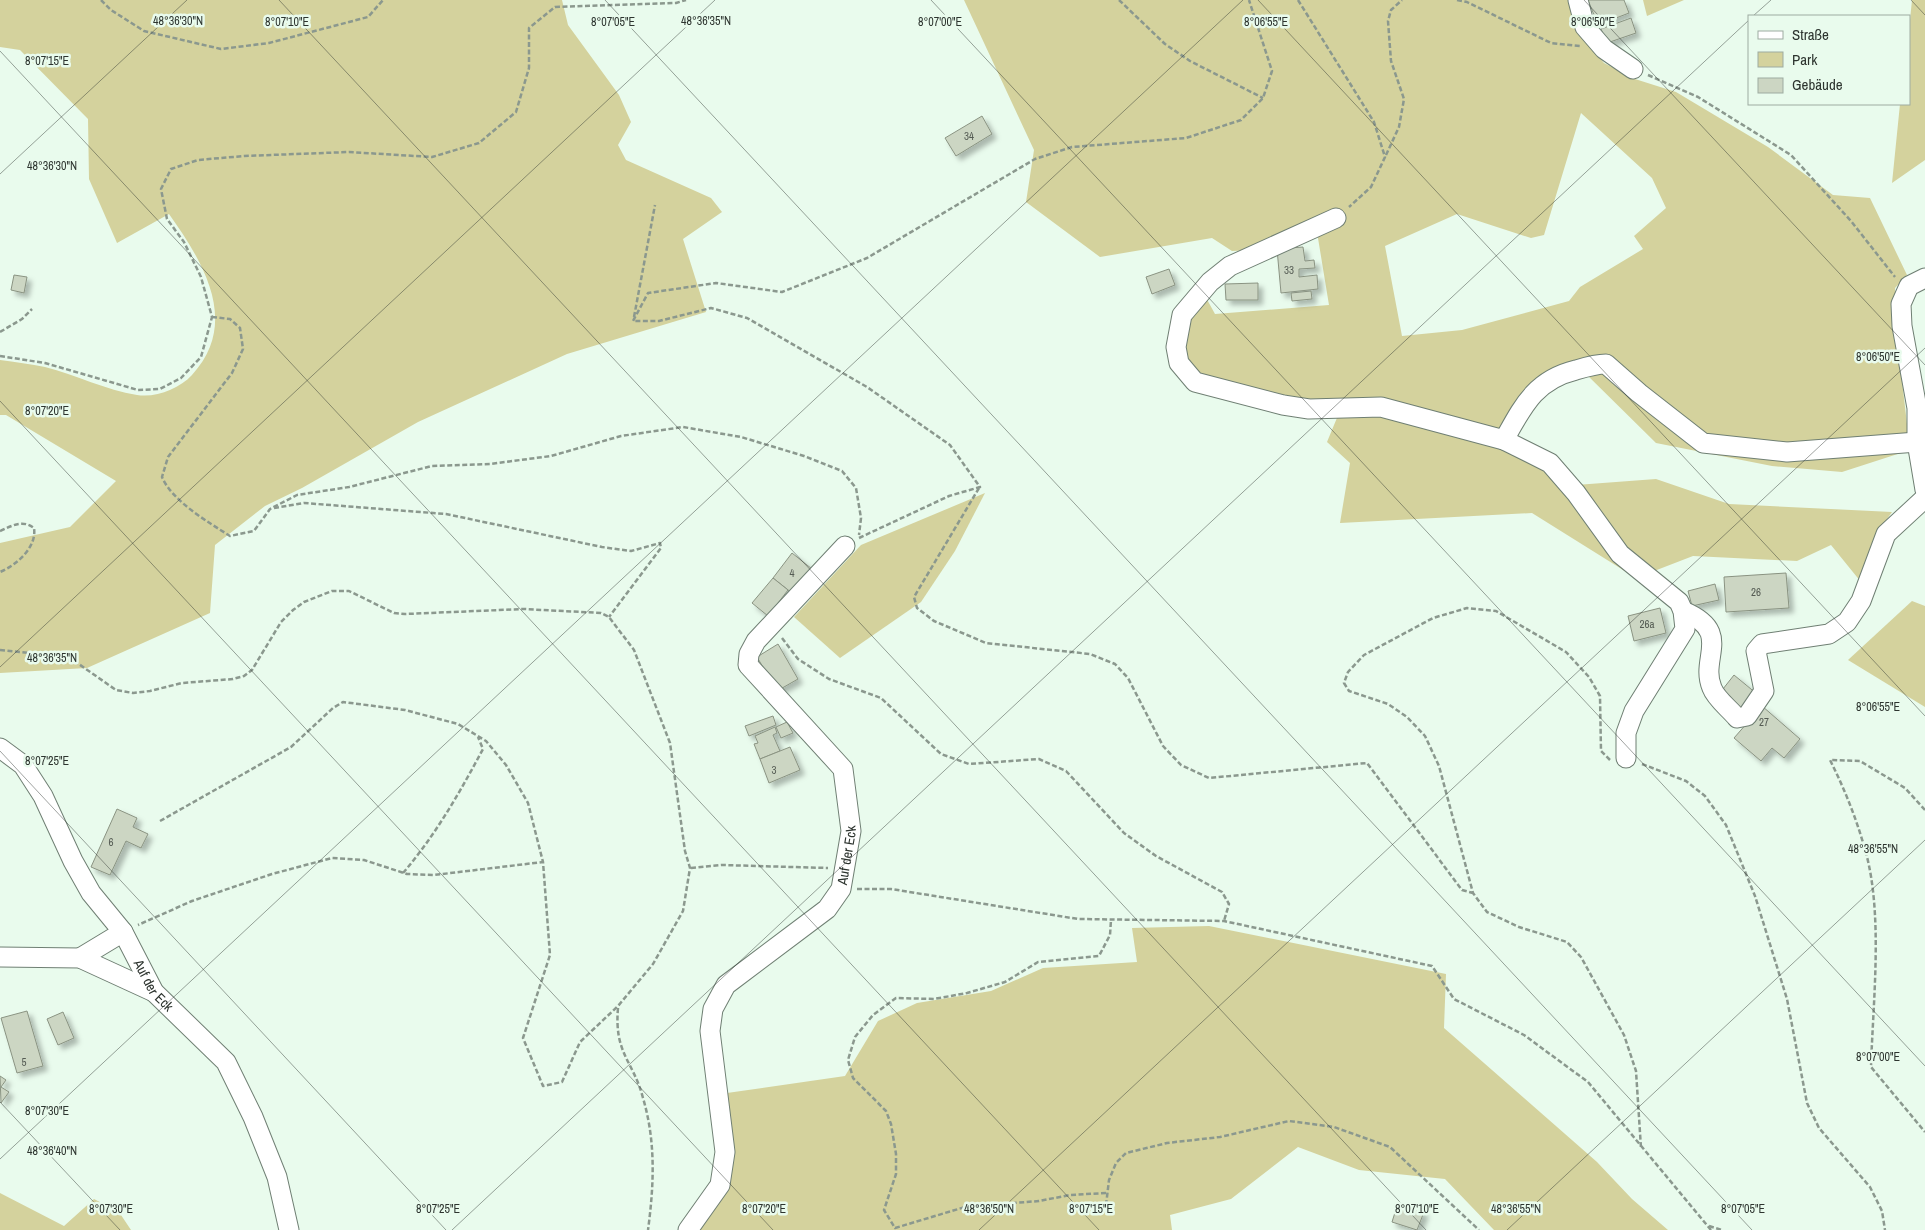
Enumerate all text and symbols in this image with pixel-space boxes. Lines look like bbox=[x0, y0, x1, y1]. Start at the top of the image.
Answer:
text: 48°36'30"N bbox=[153, 13, 203, 29]
text: 48°36'35"N bbox=[681, 13, 731, 29]
text: 8°07'10"E bbox=[265, 14, 309, 30]
text: 8°07'05"E bbox=[591, 14, 635, 30]
text: 8°07'00"E bbox=[918, 14, 962, 30]
text: 8°06'55"E bbox=[1244, 14, 1288, 30]
text: 8°06'50"E bbox=[1571, 14, 1615, 30]
legend bbox=[1748, 15, 1910, 105]
text: Straße bbox=[1792, 24, 1829, 45]
text: Park bbox=[1792, 49, 1818, 70]
text: 8°07'15"E bbox=[25, 53, 69, 69]
text: Gebäude bbox=[1792, 74, 1843, 95]
house number: 34 bbox=[964, 129, 974, 143]
text: 48°36'30"N bbox=[27, 158, 77, 174]
house number: 33 bbox=[1284, 263, 1294, 277]
text: 8°06'50"E bbox=[1856, 349, 1900, 365]
text: 8°07'20"E bbox=[25, 403, 69, 419]
house number: 4 bbox=[789, 566, 795, 580]
house number: 26 bbox=[1751, 585, 1761, 599]
house number: 26a bbox=[1639, 617, 1655, 631]
text: 48°36'35"N bbox=[27, 650, 77, 666]
text: 8°06'55"E bbox=[1856, 699, 1900, 715]
house number: 27 bbox=[1759, 715, 1769, 729]
text: 8°07'25"E bbox=[25, 753, 69, 769]
house number: 3 bbox=[771, 763, 777, 777]
street label: Auf der Eck bbox=[833, 825, 860, 887]
house number: 6 bbox=[108, 835, 114, 849]
text: 48°36'55"N bbox=[1848, 841, 1898, 857]
street label: Auf der Eck bbox=[129, 955, 178, 1015]
text: 8°07'00"E bbox=[1856, 1049, 1900, 1065]
house number: 5 bbox=[21, 1055, 27, 1069]
text: 8°07'30"E bbox=[25, 1103, 69, 1119]
text: 48°36'40"N bbox=[27, 1143, 77, 1159]
text: 8°07'30"E bbox=[89, 1201, 133, 1217]
text: 8°07'25"E bbox=[416, 1201, 460, 1217]
text: 8°07'20"E bbox=[742, 1201, 786, 1217]
text: 48°36'50"N bbox=[964, 1201, 1014, 1217]
text: 8°07'15"E bbox=[1069, 1201, 1113, 1217]
text: 8°07'10"E bbox=[1395, 1201, 1439, 1217]
text: 48°36'55"N bbox=[1491, 1201, 1541, 1217]
text: 8°07'05"E bbox=[1721, 1201, 1765, 1217]

